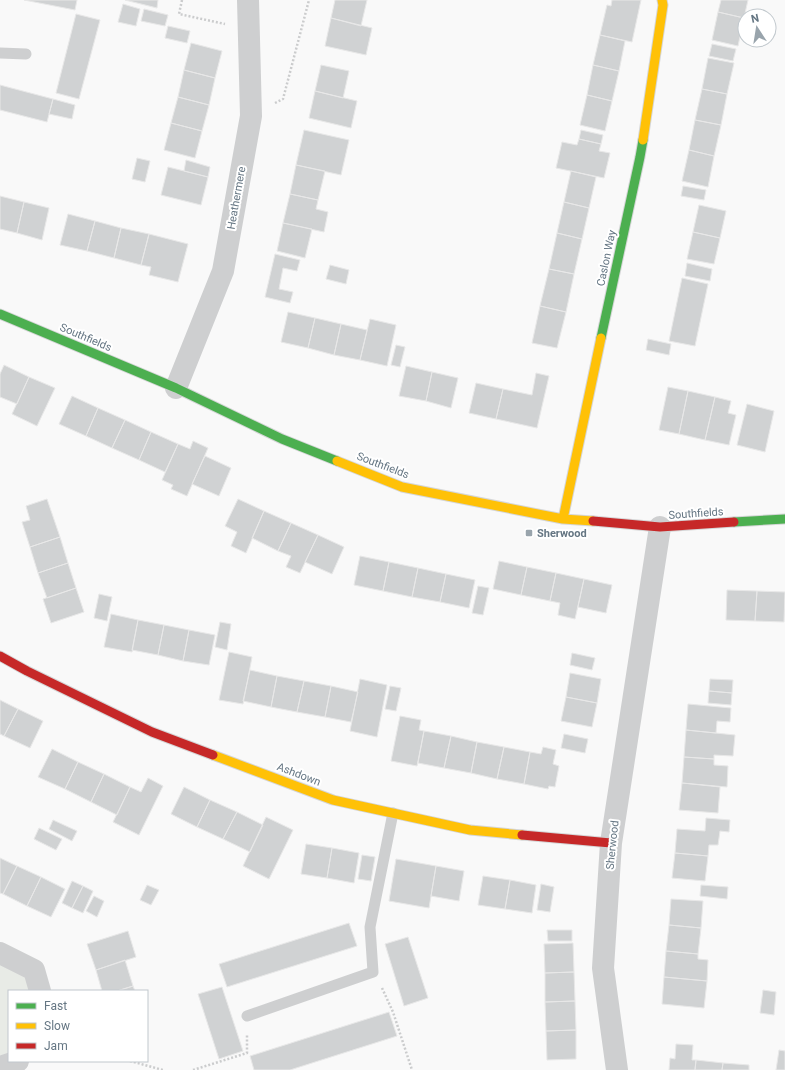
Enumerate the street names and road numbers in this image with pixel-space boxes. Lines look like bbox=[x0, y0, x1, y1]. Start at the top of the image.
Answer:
street label: Heathermere bbox=[225, 165, 248, 231]
street label: Caslon Way bbox=[594, 228, 619, 287]
street label: Southfields bbox=[58, 321, 114, 354]
street label: Southfields bbox=[355, 450, 411, 482]
street label: Southfields bbox=[668, 505, 724, 522]
street label: Ashdown bbox=[275, 760, 322, 789]
street label: Sherwood bbox=[603, 820, 622, 870]

